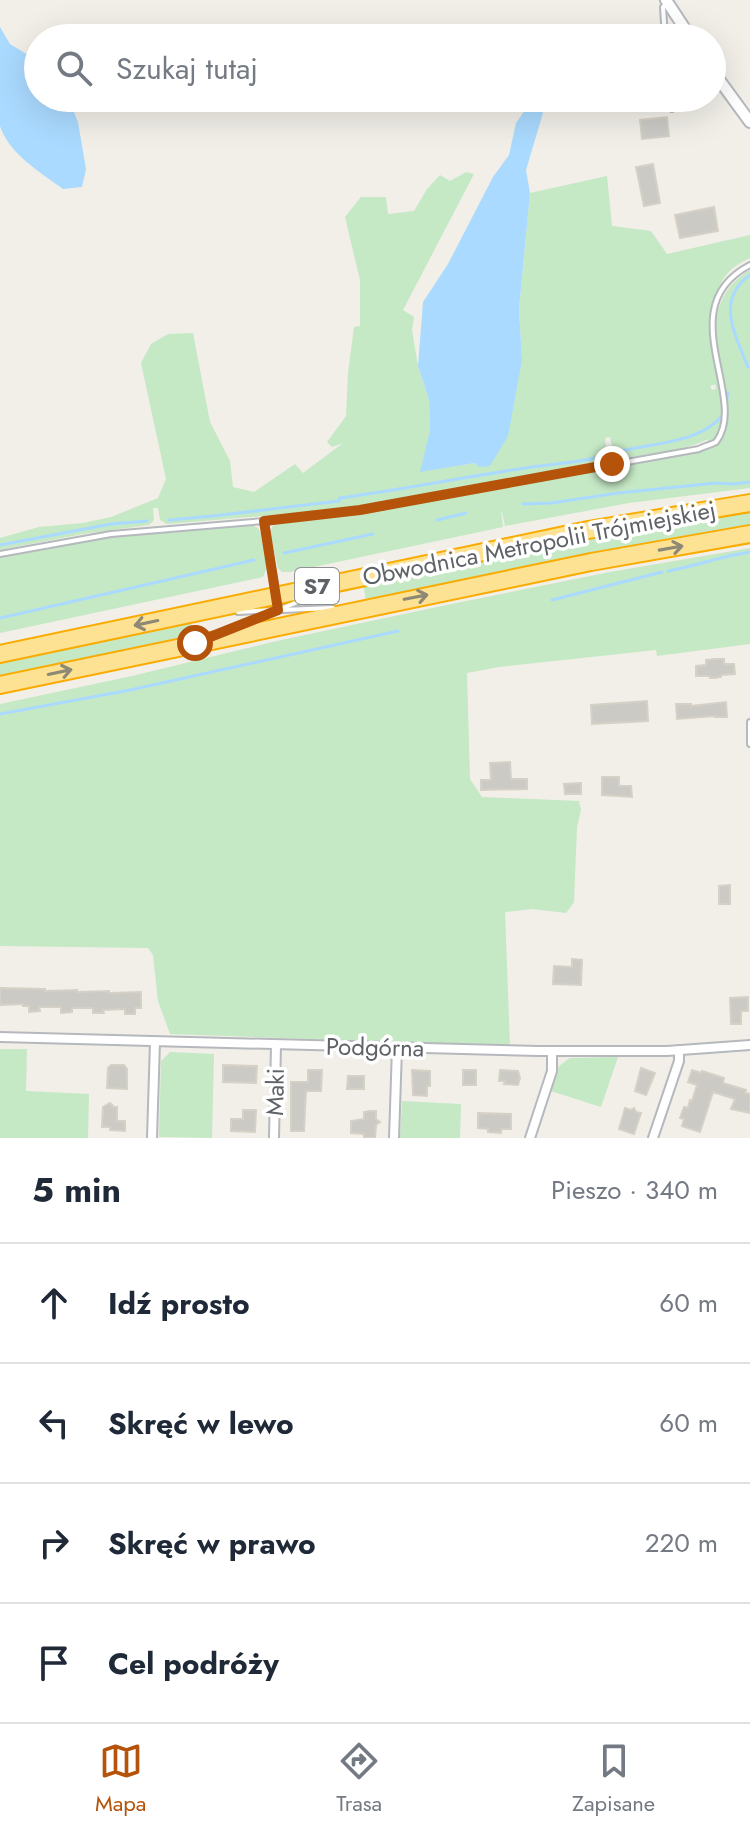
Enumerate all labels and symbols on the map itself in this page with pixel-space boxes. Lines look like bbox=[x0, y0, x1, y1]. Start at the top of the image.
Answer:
route end bbox=[594, 446, 630, 482]
street label: Obwodnica Metropolii Trójmiejskiej bbox=[359, 492, 719, 594]
one-way arrow bbox=[658, 539, 684, 554]
road number: S7 bbox=[295, 568, 339, 604]
one-way arrow bbox=[403, 589, 429, 604]
one-way arrow bbox=[134, 616, 159, 631]
route start bbox=[177, 625, 213, 661]
one-way arrow bbox=[47, 664, 73, 679]
street label: Podgórna bbox=[326, 1029, 424, 1065]
street label: Maki bbox=[257, 1068, 293, 1116]

